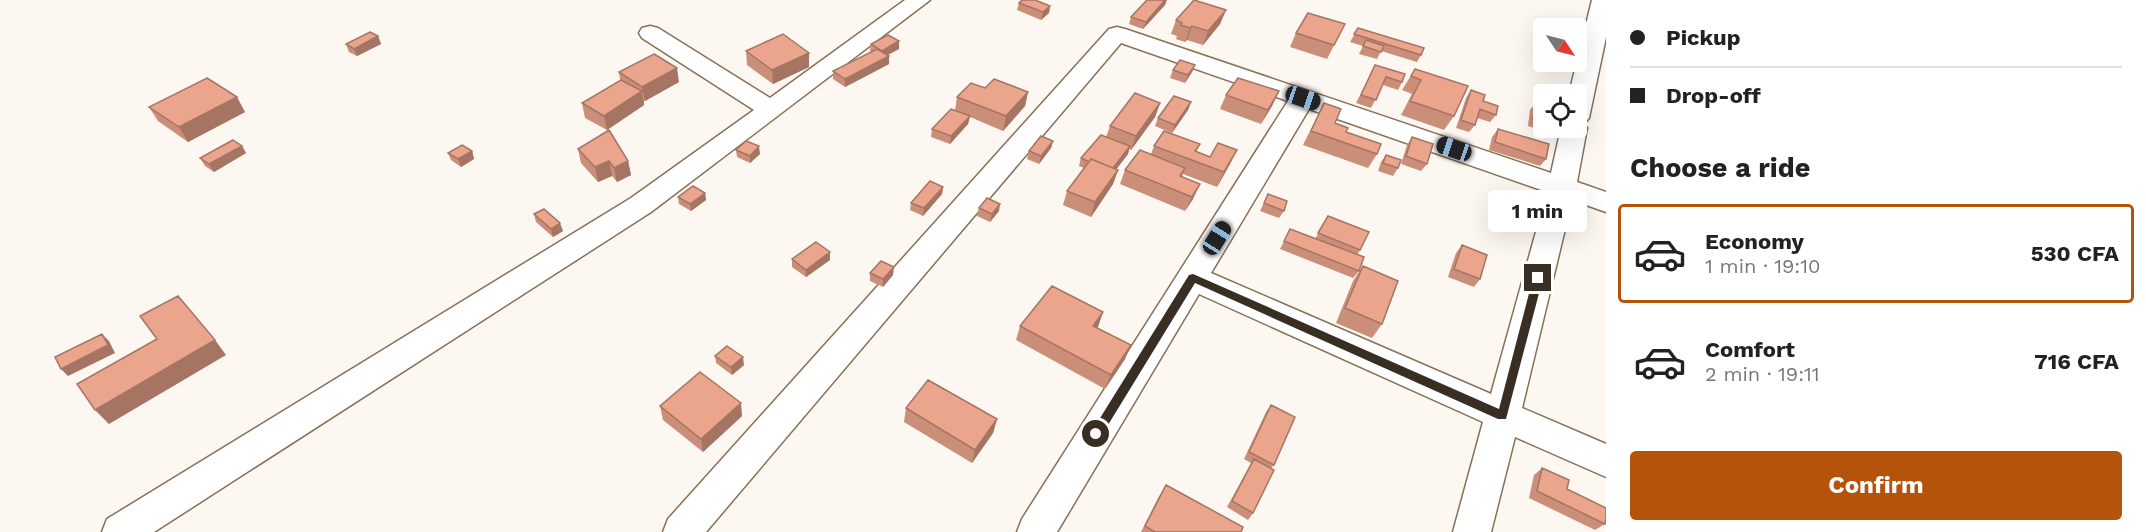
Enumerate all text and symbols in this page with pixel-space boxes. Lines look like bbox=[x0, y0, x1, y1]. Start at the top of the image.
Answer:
north arrow bbox=[1533, 18, 1587, 72]
map controls bbox=[1533, 18, 1587, 138]
text: Pickup bbox=[1666, 25, 1741, 50]
text: Drop-off bbox=[1666, 83, 1761, 108]
car bbox=[1283, 84, 1323, 112]
button: locate bbox=[1533, 84, 1587, 138]
car bbox=[1434, 135, 1474, 163]
text: Choose a ride bbox=[1630, 152, 1810, 184]
callout: 1 min bbox=[1488, 191, 1588, 233]
text: 1 min bbox=[1512, 199, 1563, 223]
car bbox=[1200, 218, 1234, 258]
icon: car bbox=[1633, 227, 1687, 281]
text: Economy bbox=[1705, 229, 1804, 254]
text: 530 CFA bbox=[2031, 241, 2119, 266]
text: 1 min · 19:10 bbox=[1705, 254, 1820, 278]
route end bbox=[1524, 264, 1551, 291]
icon: car bbox=[1633, 335, 1687, 389]
text: Comfort bbox=[1705, 337, 1795, 362]
text: 716 CFA bbox=[2034, 349, 2119, 374]
text: 2 min · 19:11 bbox=[1705, 362, 1820, 386]
route start bbox=[1082, 420, 1109, 447]
button: Confirm bbox=[1630, 451, 2122, 520]

